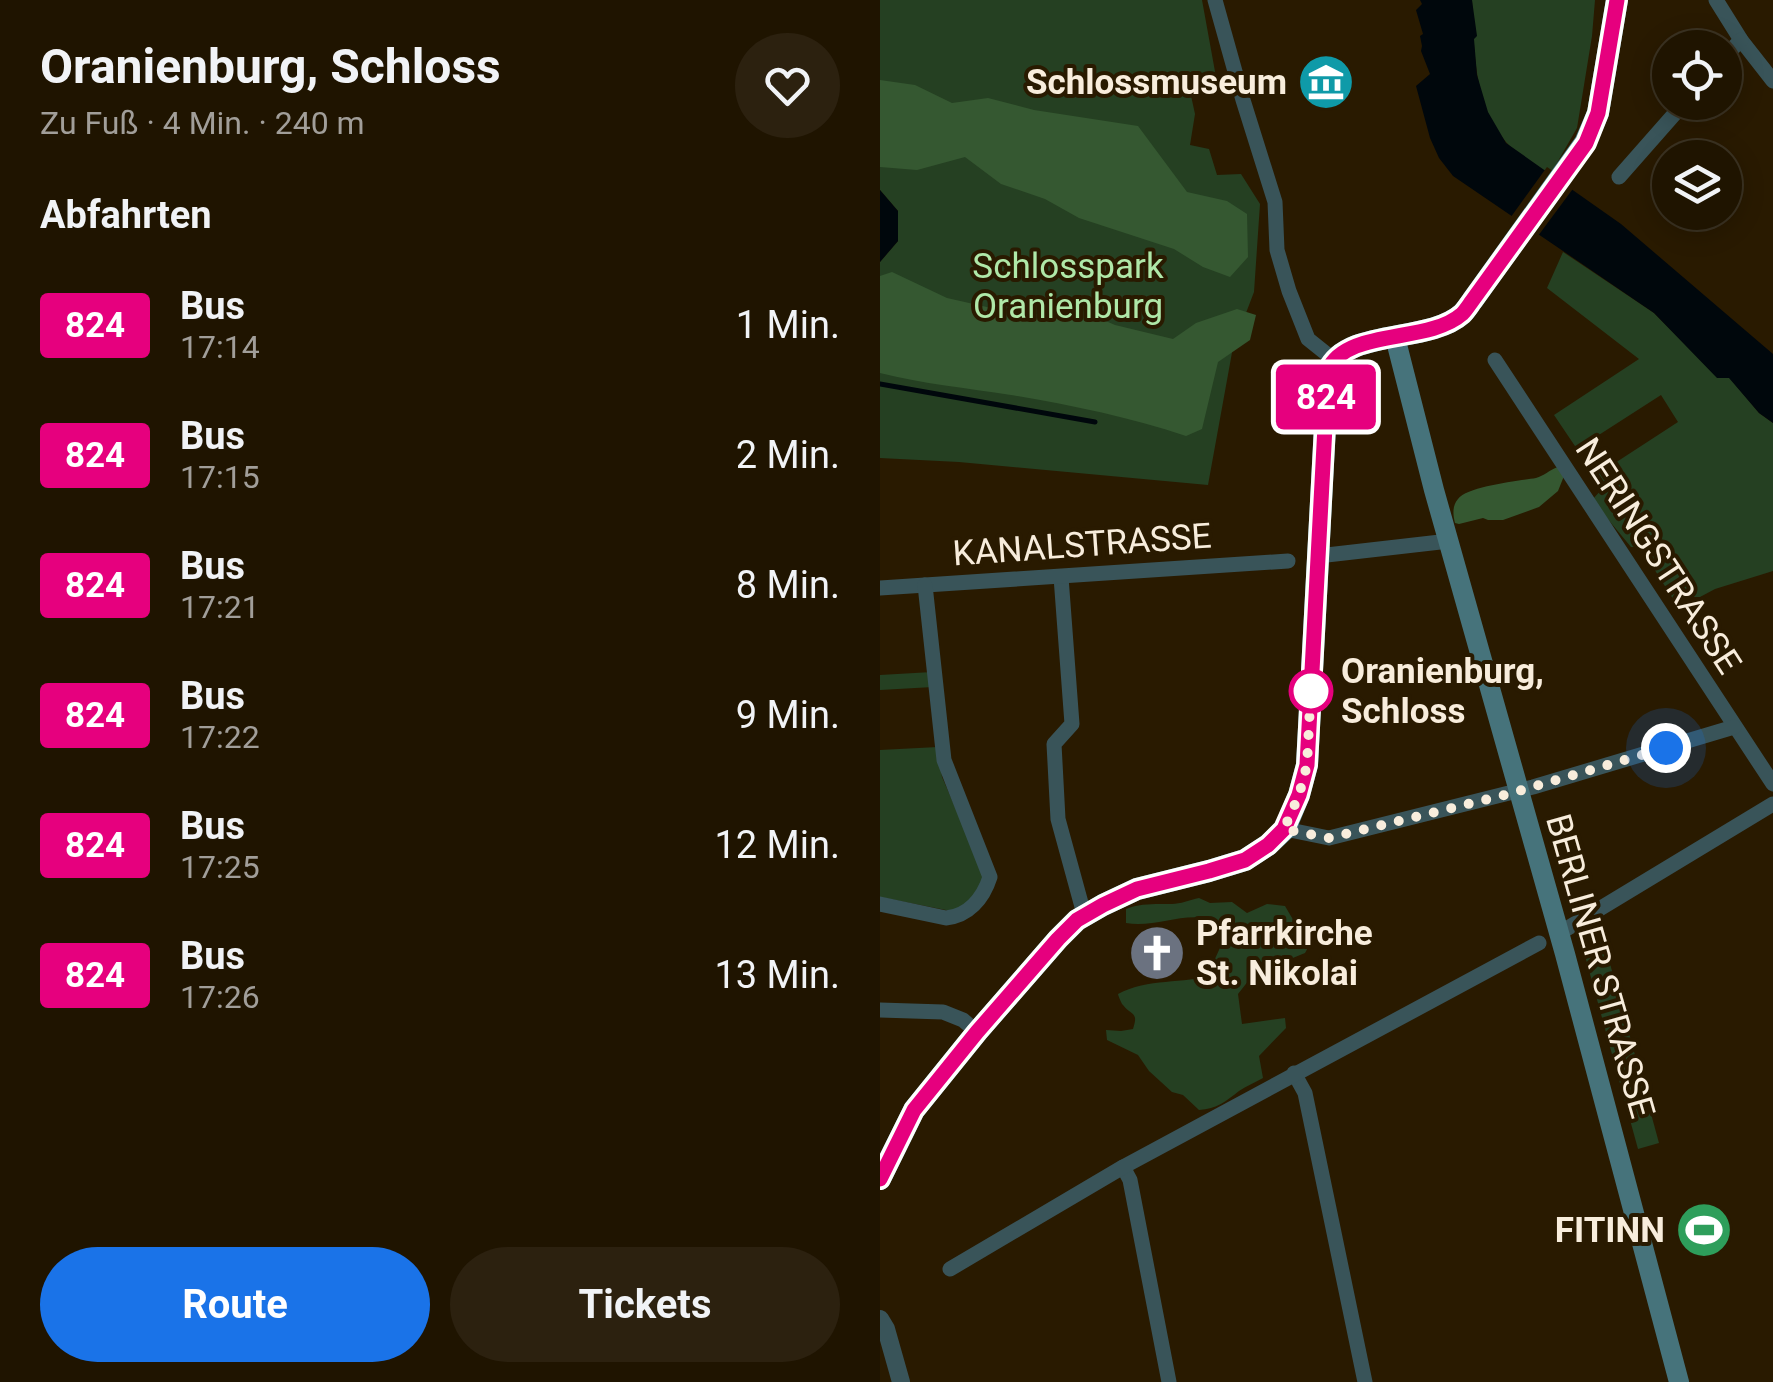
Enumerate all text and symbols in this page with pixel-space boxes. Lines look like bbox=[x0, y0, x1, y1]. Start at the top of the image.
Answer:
map controls bbox=[1652, 30, 1742, 230]
button: locate bbox=[1652, 30, 1742, 120]
button: heart bbox=[735, 33, 840, 138]
text: Oranienburg, Schloss bbox=[40, 38, 501, 95]
museum icon: Schlossmuseum bbox=[1296, 52, 1356, 112]
place label: Schlossmuseum bbox=[1026, 62, 1287, 103]
text: Zu Fuß · 4 Min. · 240 m bbox=[40, 104, 365, 142]
button: layers bbox=[1652, 140, 1742, 230]
text: Abfahrten bbox=[40, 193, 212, 237]
park label: Schlosspark Oranienburg bbox=[972, 246, 1164, 327]
text: Bus bbox=[180, 284, 245, 328]
text: 1 Min. bbox=[736, 303, 840, 347]
text: 824 bbox=[65, 305, 125, 346]
text: 17:14 bbox=[180, 328, 260, 366]
line badge: 824 bbox=[1268, 364, 1384, 430]
text: 824 bbox=[1296, 377, 1356, 418]
text: Bus bbox=[180, 414, 245, 458]
street label: NERINGSTRASSE bbox=[1567, 431, 1749, 681]
text: 2 Min. bbox=[736, 433, 840, 477]
text: 824 bbox=[65, 435, 125, 476]
text: 17:15 bbox=[180, 458, 260, 496]
street label: KANALSTRASSE bbox=[951, 516, 1213, 574]
text: Bus bbox=[180, 544, 245, 588]
text: 8 Min. bbox=[736, 563, 840, 607]
text: 824 bbox=[65, 565, 125, 606]
text: 17:21 bbox=[180, 588, 260, 626]
place label: Oranienburg, Schloss bbox=[1341, 651, 1544, 732]
marker: Oranienburg, Schloss bbox=[1290, 670, 1332, 712]
text: Bus bbox=[180, 674, 245, 718]
text: 9 Min. bbox=[736, 693, 840, 737]
text: 824 bbox=[65, 695, 125, 736]
text: 17:22 bbox=[180, 718, 260, 756]
your location bbox=[1641, 723, 1691, 773]
text: Bus bbox=[180, 804, 245, 848]
street label: BERLINER STRASSE bbox=[1537, 809, 1663, 1123]
text: 12 Min. bbox=[714, 823, 840, 867]
text: 824 bbox=[65, 825, 125, 866]
text: 17:25 bbox=[180, 848, 260, 886]
place label: Pfarrkirche St. Nikolai bbox=[1196, 913, 1373, 994]
church icon: Pfarrkirche St. Nikolai bbox=[1127, 923, 1187, 983]
text: Bus bbox=[180, 934, 245, 978]
text: 13 Min. bbox=[714, 953, 840, 997]
text: 824 bbox=[65, 955, 125, 996]
text: 17:26 bbox=[180, 978, 260, 1016]
sports icon: FITINN bbox=[1674, 1200, 1734, 1260]
place label: FITINN bbox=[1555, 1210, 1665, 1251]
button: Route bbox=[40, 1247, 430, 1362]
button: Tickets bbox=[450, 1247, 840, 1362]

